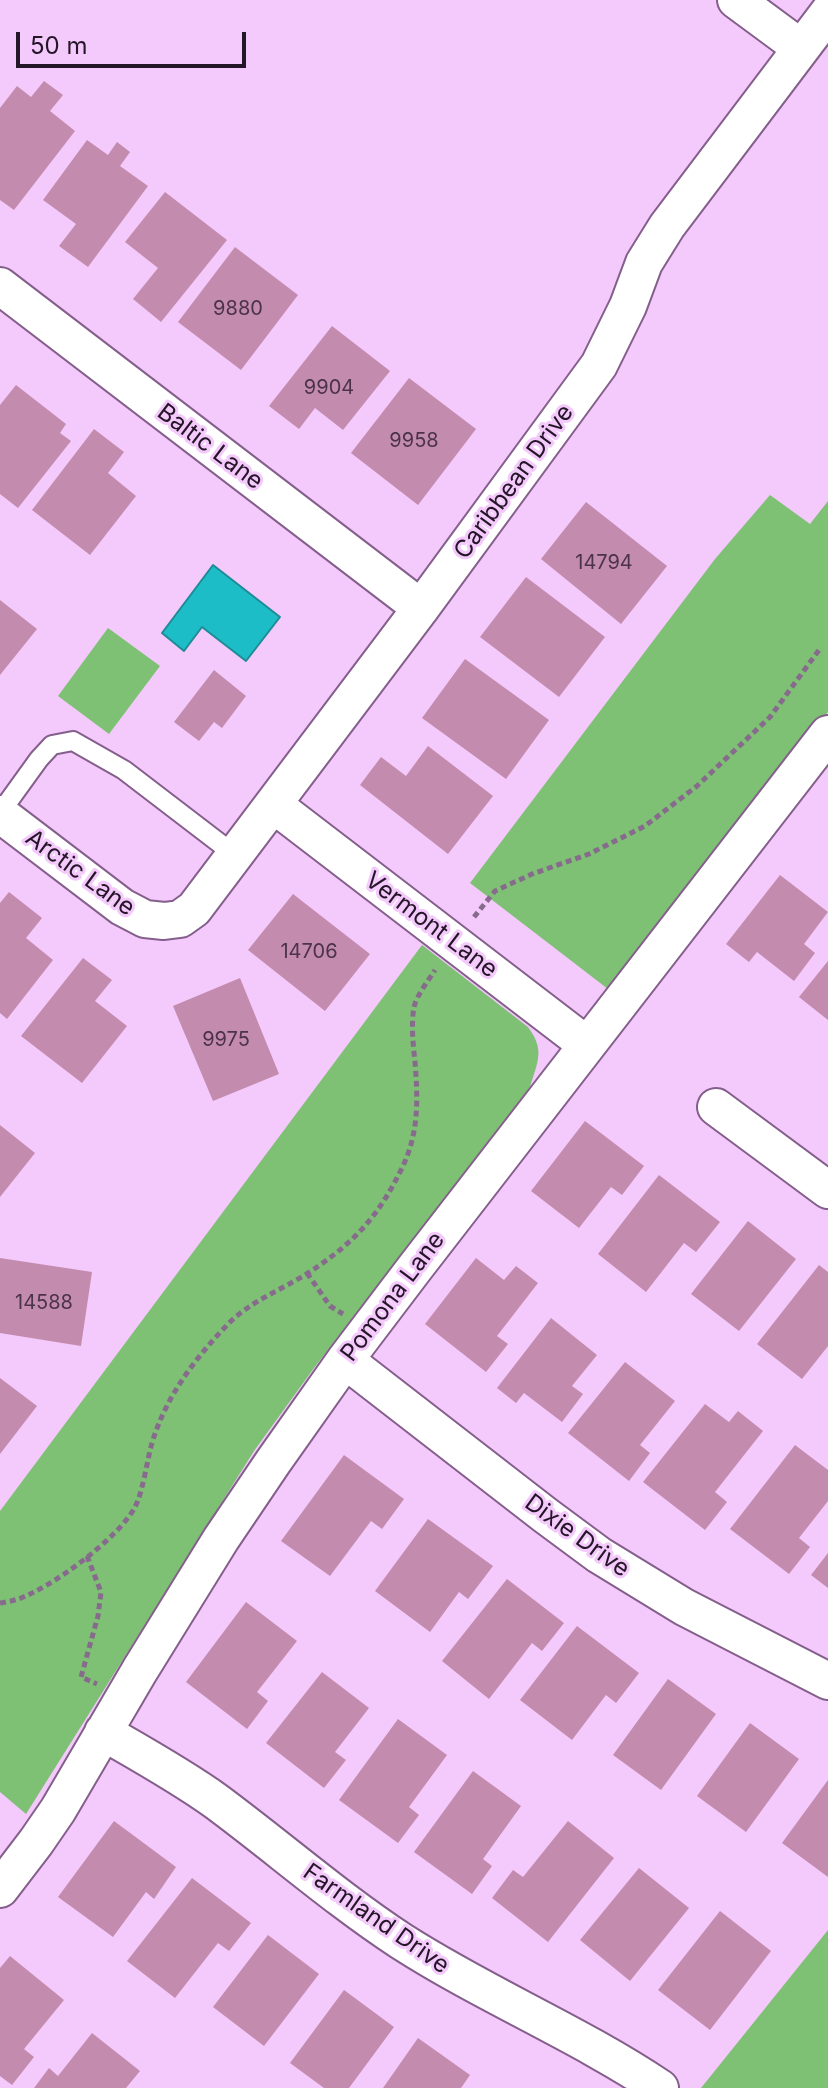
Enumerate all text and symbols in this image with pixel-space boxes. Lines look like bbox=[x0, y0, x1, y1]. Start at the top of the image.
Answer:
scale bar bbox=[20, 16, 250, 66]
text: 50 m bbox=[30, 31, 88, 60]
house number: 9880 bbox=[213, 297, 263, 321]
house number: 9904 bbox=[304, 376, 354, 400]
street label: Baltic Lane bbox=[152, 398, 268, 496]
street label: Caribbean Drive bbox=[448, 399, 580, 565]
house number: 9958 bbox=[389, 429, 439, 453]
house number: 14794 bbox=[575, 551, 633, 575]
street label: Arctic Lane bbox=[20, 824, 140, 922]
street label: Vermont Lane bbox=[359, 866, 503, 984]
house number: 14706 bbox=[280, 940, 338, 964]
house number: 9975 bbox=[202, 1028, 250, 1052]
street label: Pomona Lane bbox=[335, 1227, 451, 1367]
house number: 14588 bbox=[15, 1291, 73, 1315]
street label: Dixie Drive bbox=[519, 1488, 635, 1584]
street label: Farmland Drive bbox=[297, 1858, 455, 1980]

